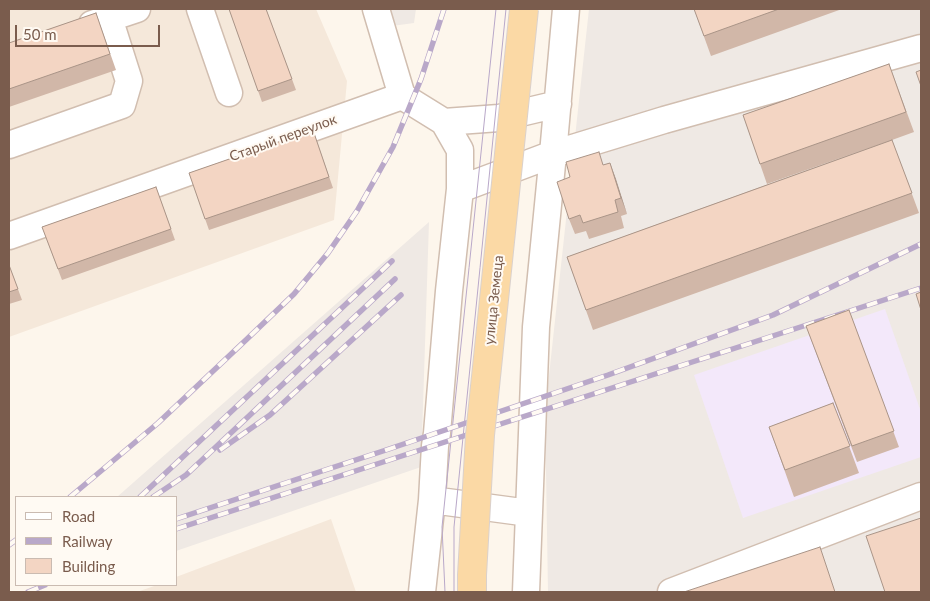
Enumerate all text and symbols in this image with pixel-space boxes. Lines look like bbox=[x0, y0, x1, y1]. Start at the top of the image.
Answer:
scale bar bbox=[18, 15, 162, 47]
text: 50 m bbox=[23, 25, 57, 43]
street label: Старый переулок bbox=[227, 111, 339, 165]
street label: улица Земеца bbox=[481, 254, 507, 346]
legend bbox=[15, 496, 178, 586]
text: Road bbox=[62, 507, 95, 525]
text: Railway bbox=[62, 532, 113, 550]
text: Building bbox=[62, 557, 115, 575]

